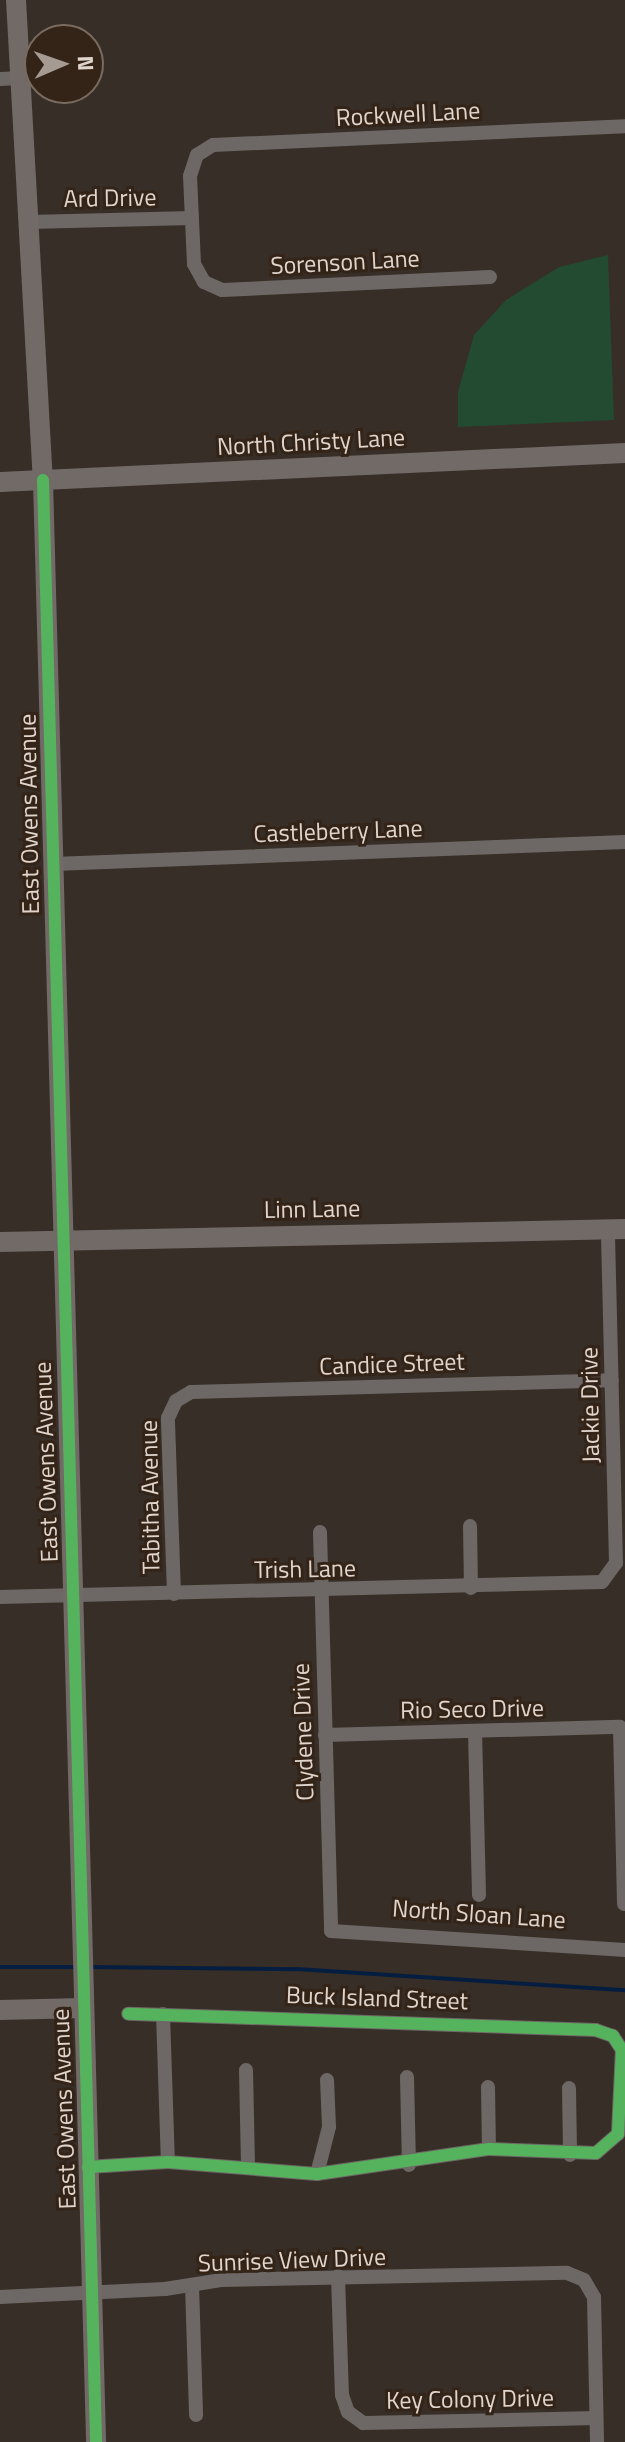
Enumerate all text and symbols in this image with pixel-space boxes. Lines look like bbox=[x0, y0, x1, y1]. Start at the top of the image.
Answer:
north arrow bbox=[24, 24, 104, 104]
text: N bbox=[69, 55, 103, 71]
street label: Rockwell Lane bbox=[335, 96, 481, 132]
street label: Ard Drive bbox=[63, 183, 157, 213]
street label: Sorenson Lane bbox=[270, 244, 420, 280]
street label: North Christy Lane bbox=[216, 423, 406, 461]
street label: East Owens Avenue bbox=[13, 713, 45, 915]
street label: Castleberry Lane bbox=[253, 814, 423, 848]
street label: Linn Lane bbox=[264, 1194, 360, 1224]
street label: Candice Street bbox=[319, 1347, 465, 1381]
street label: Jackie Drive bbox=[575, 1347, 605, 1463]
street label: East Owens Avenue bbox=[28, 1361, 64, 1563]
street label: Tabitha Avenue bbox=[134, 1420, 166, 1574]
street label: Trish Lane bbox=[254, 1554, 356, 1584]
street label: Clydene Drive bbox=[286, 1663, 320, 1801]
street label: Rio Seco Drive bbox=[400, 1693, 544, 1725]
street label: North Sloan Lane bbox=[391, 1894, 567, 1934]
street label: Buck Island Street bbox=[285, 1980, 469, 2016]
street label: East Owens Avenue bbox=[46, 2008, 82, 2210]
street label: Sunrise View Drive bbox=[198, 2242, 386, 2278]
street label: Key Colony Drive bbox=[386, 2383, 554, 2415]

